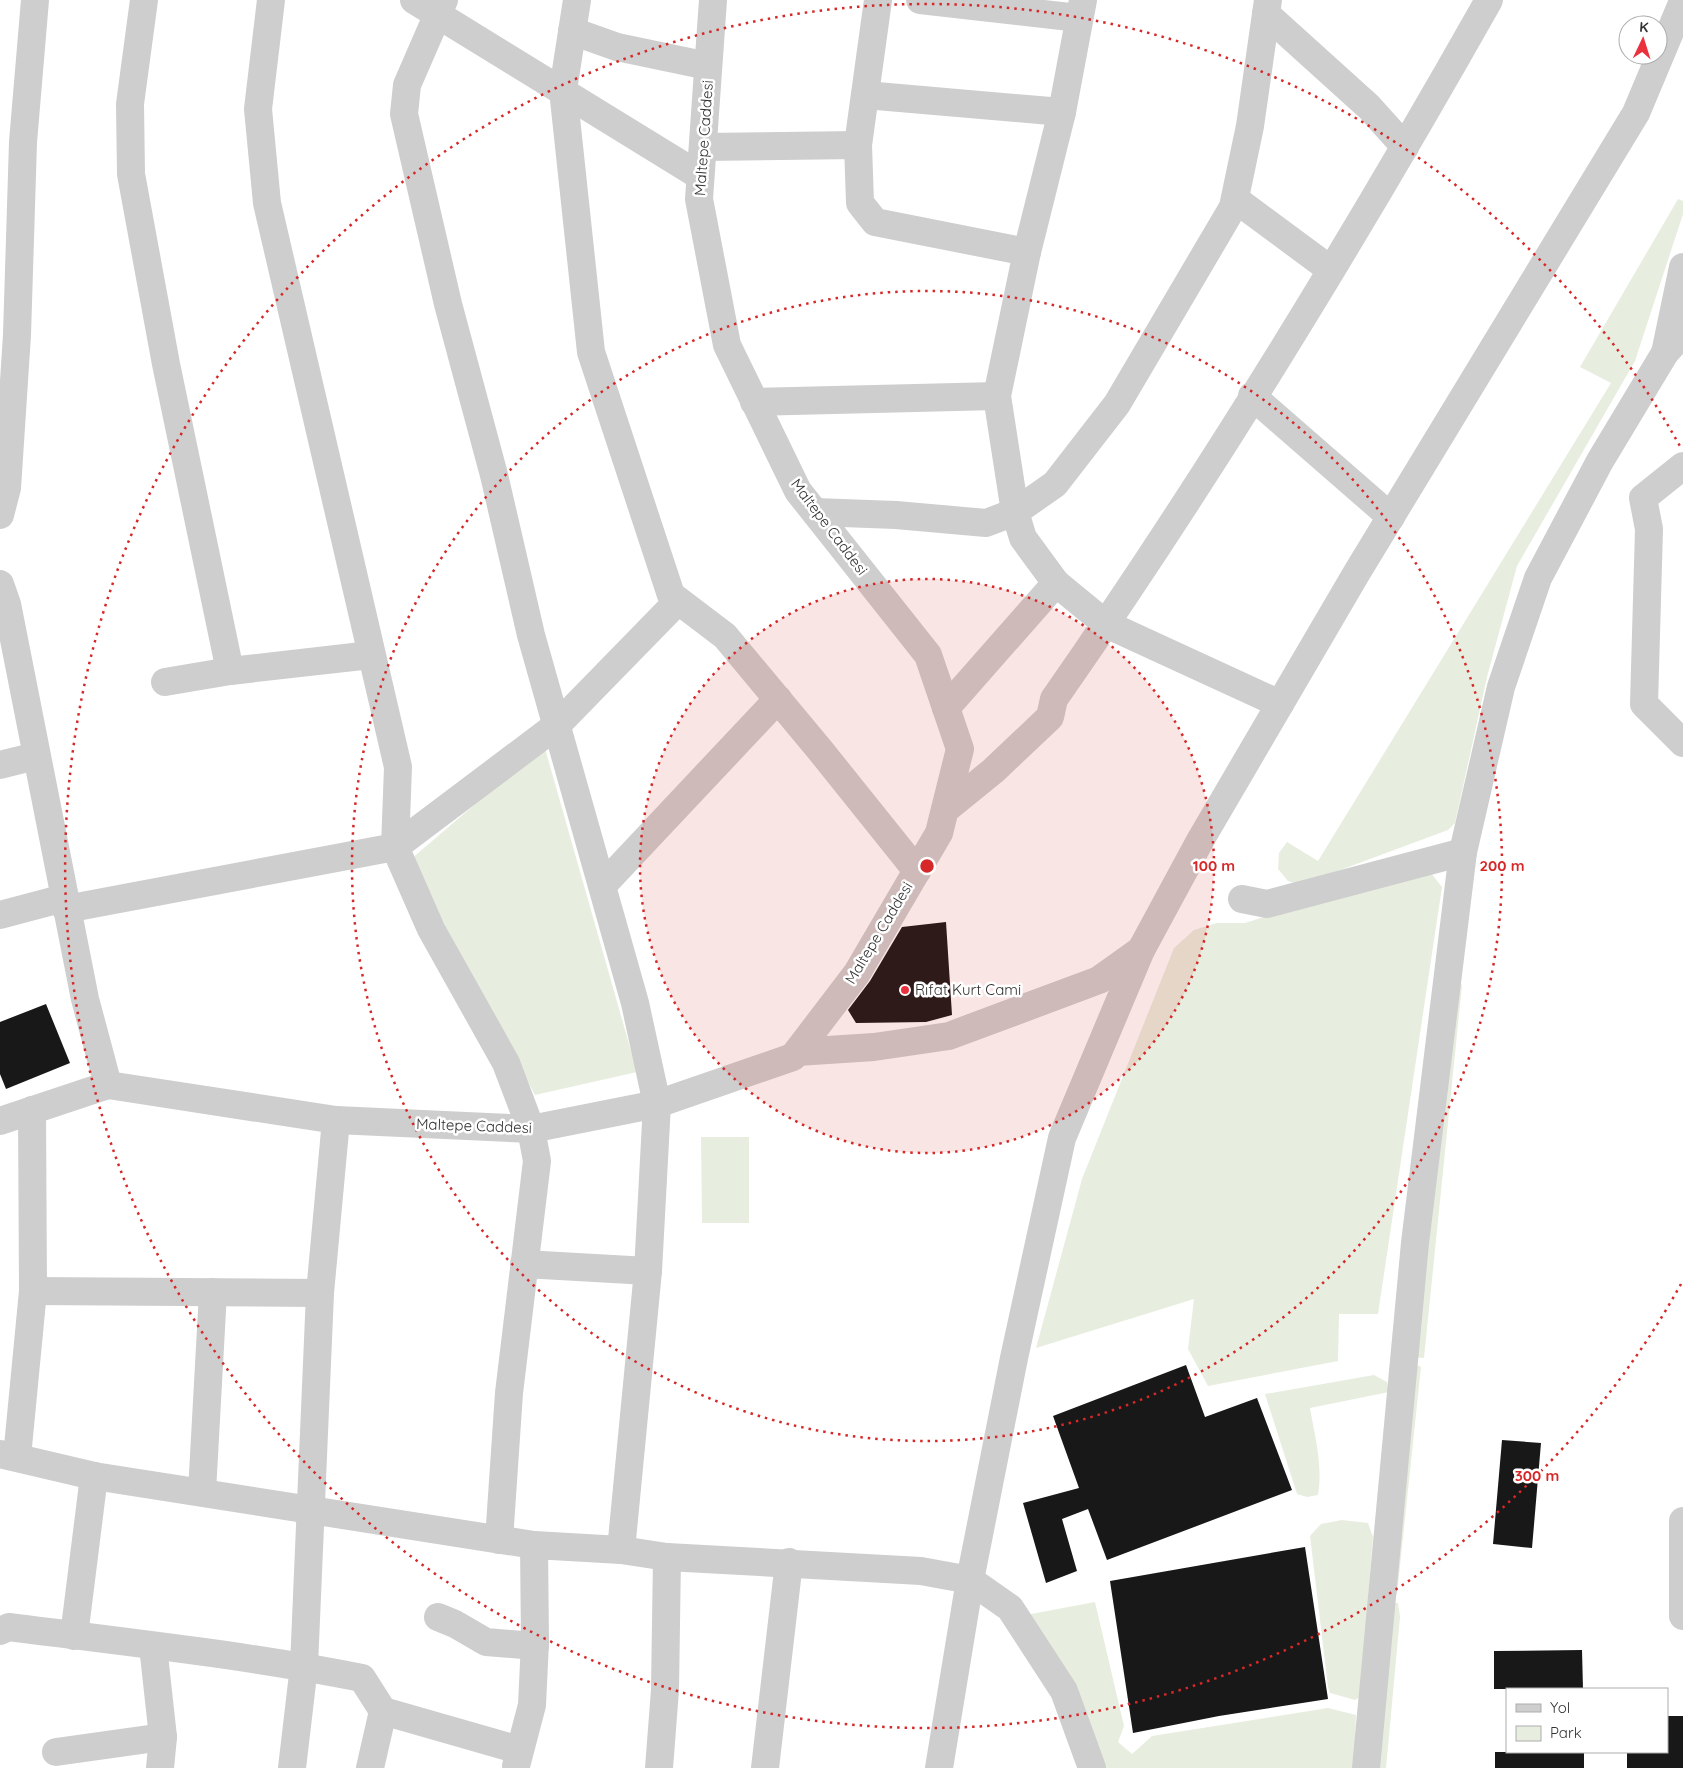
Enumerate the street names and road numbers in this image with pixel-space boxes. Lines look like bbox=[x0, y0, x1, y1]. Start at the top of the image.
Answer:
street label: Maltepe Caddesi bbox=[690, 80, 717, 196]
street label: Maltepe Caddesi bbox=[787, 475, 872, 579]
street label: Maltepe Caddesi bbox=[841, 878, 917, 987]
street label: Maltepe Caddesi bbox=[416, 1114, 532, 1137]

